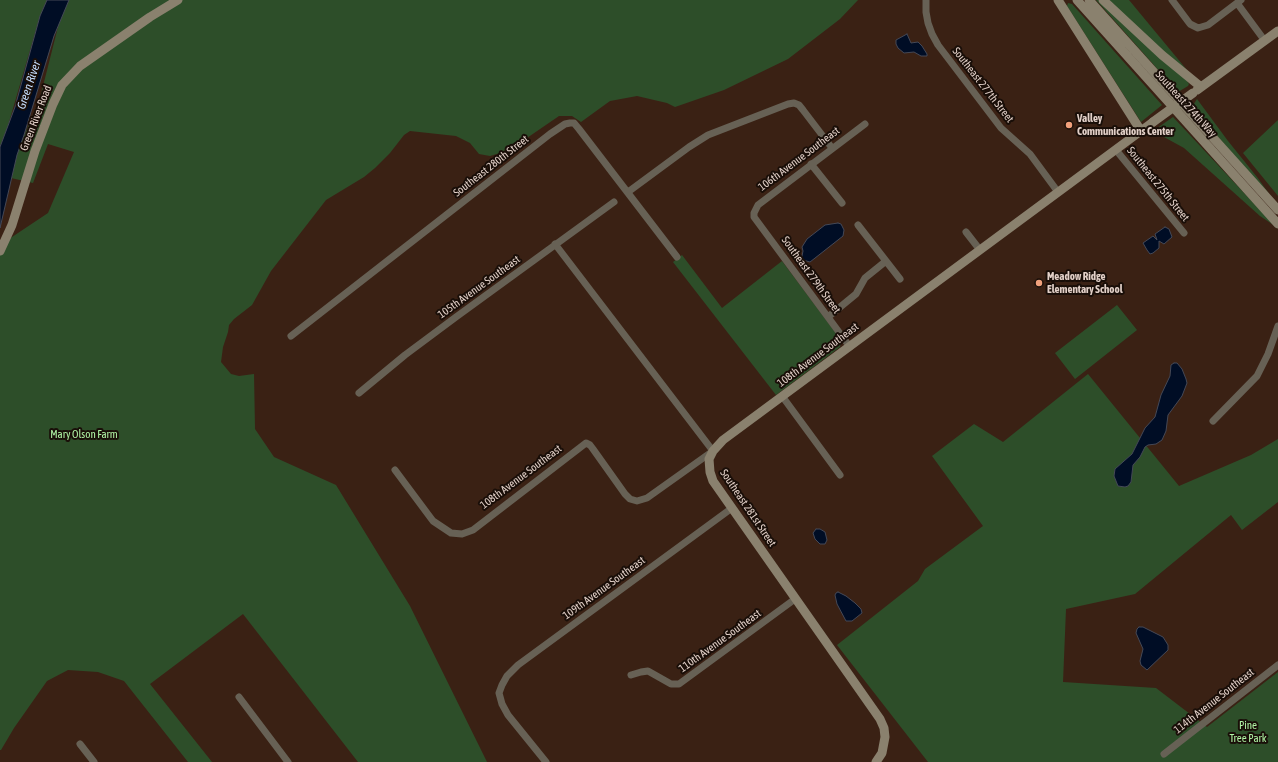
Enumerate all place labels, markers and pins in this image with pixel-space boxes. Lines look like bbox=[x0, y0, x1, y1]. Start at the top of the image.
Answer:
place label: Valley Communications Center bbox=[1077, 112, 1173, 138]
marker: Valley Communications Center bbox=[1064, 120, 1074, 130]
place label: Meadow Ridge Elementary School bbox=[1047, 270, 1123, 296]
marker: Meadow Ridge Elementary School bbox=[1034, 278, 1044, 288]

